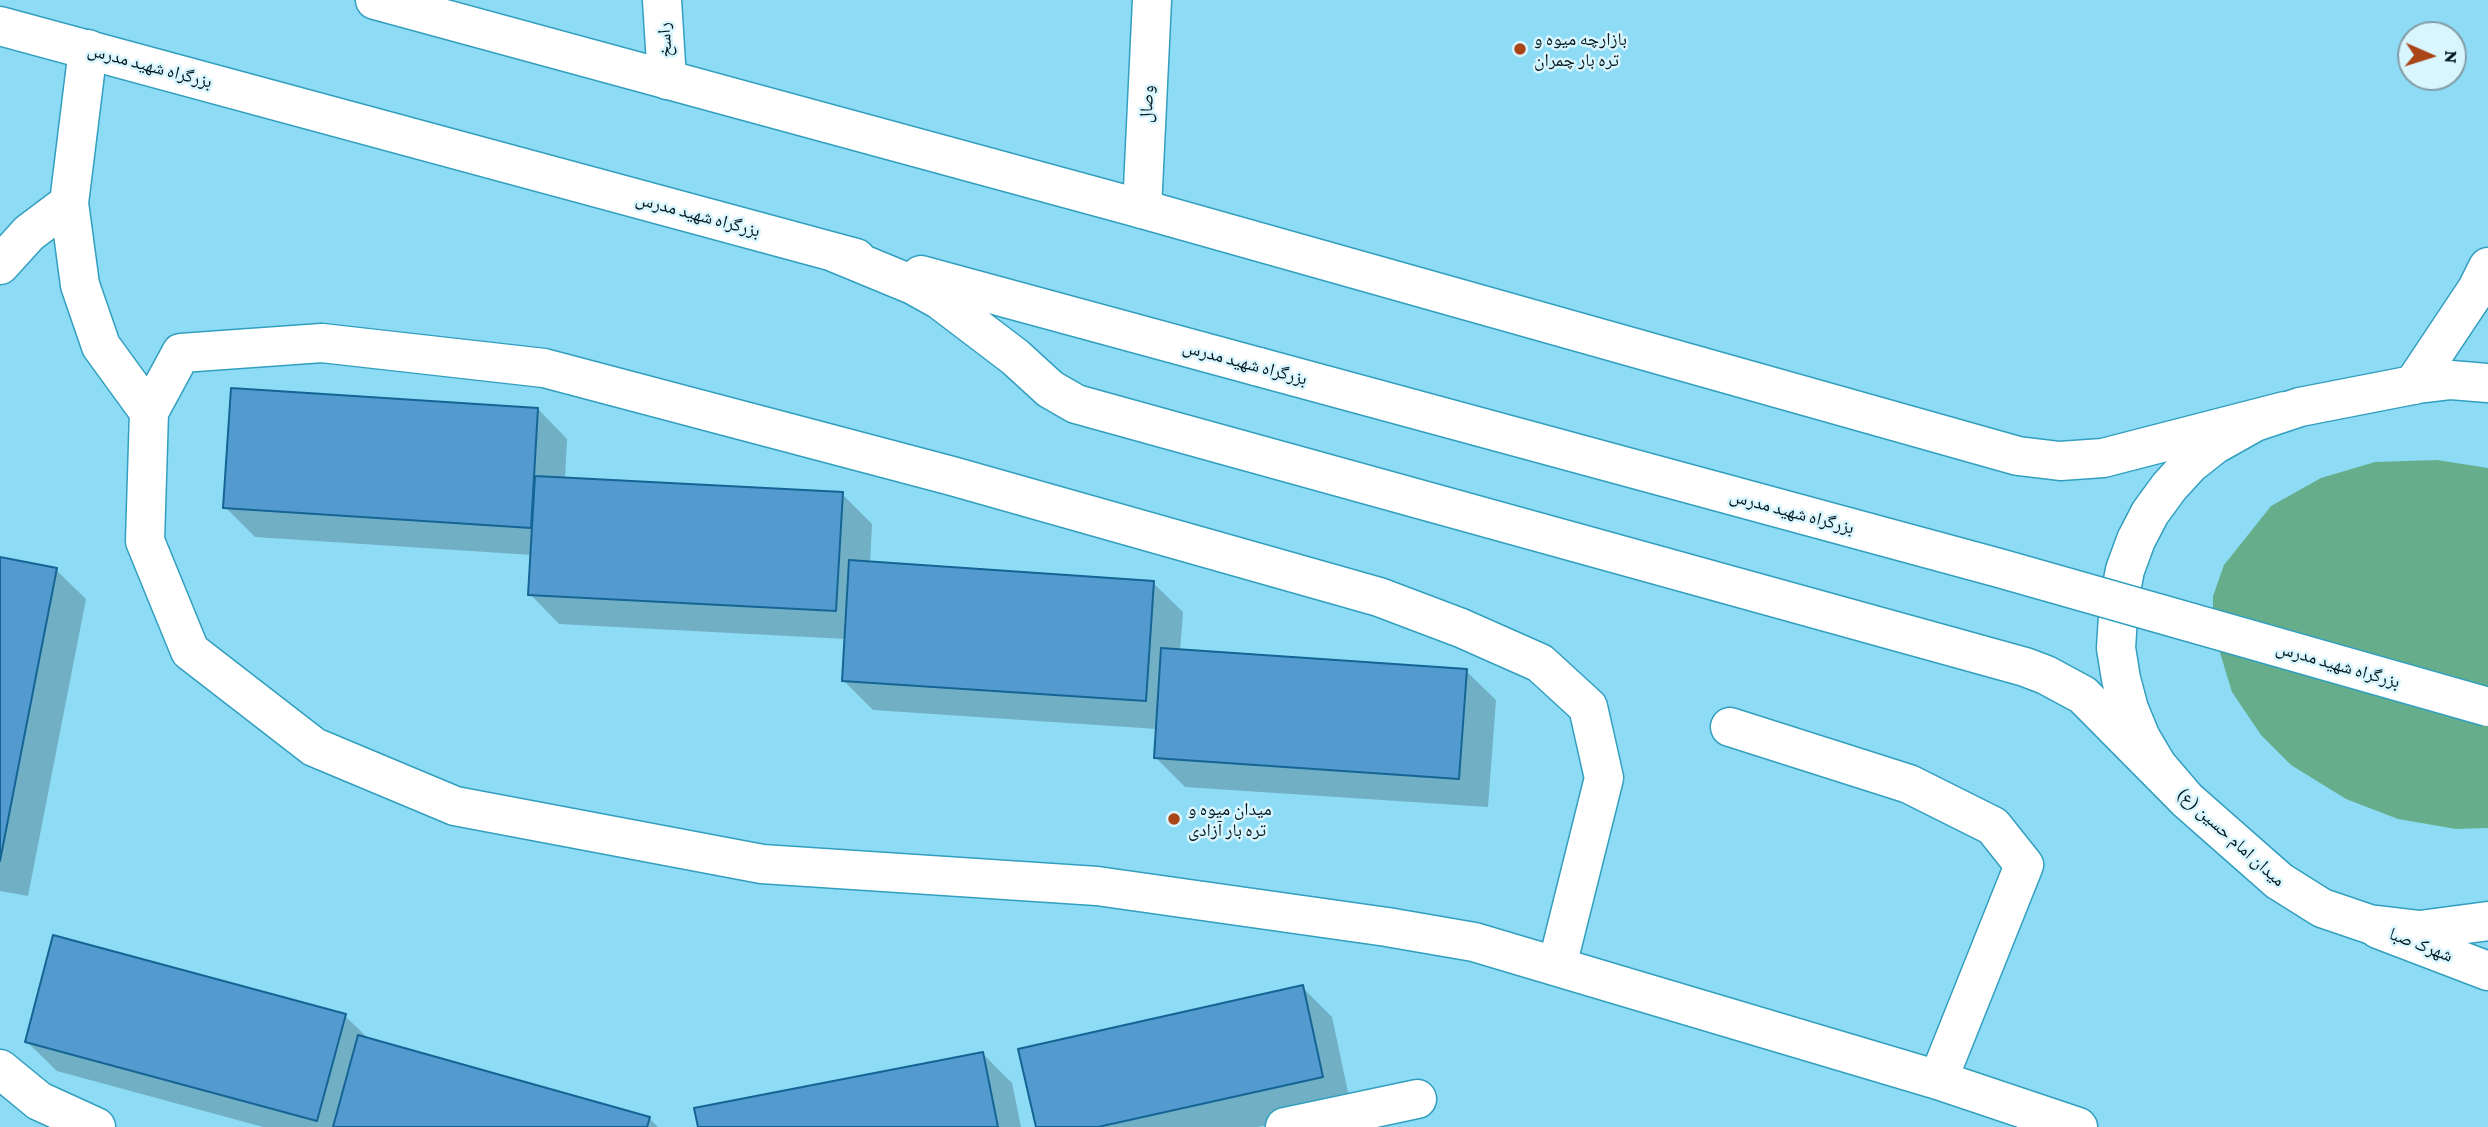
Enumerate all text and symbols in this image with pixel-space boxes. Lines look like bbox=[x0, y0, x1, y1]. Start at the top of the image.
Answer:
north arrow bbox=[2397, 21, 2467, 91]
street label: راسخ bbox=[653, 22, 677, 58]
place label: بازارچه میوه و تره بار چمران bbox=[1534, 28, 1627, 70]
street label: بزرگراه شهید مدرس bbox=[85, 39, 215, 93]
marker: بازارچه میوه و تره بار چمران bbox=[1512, 41, 1528, 57]
text: N bbox=[2441, 50, 2462, 64]
street label: وصال bbox=[1135, 85, 1159, 123]
street label: بزرگراه شهید مدرس bbox=[633, 188, 763, 242]
street label: بزرگراه شهید مدرس bbox=[1180, 336, 1310, 390]
street label: بزرگراه شهید مدرس bbox=[1727, 485, 1857, 539]
street label: بزرگراه شهید مدرس bbox=[2274, 637, 2402, 693]
street label: میدان امام حسین (ع) bbox=[2173, 783, 2289, 891]
place label: میدان میوه و تره بار آزادی bbox=[1188, 798, 1272, 840]
marker: میدان میوه و تره بار آزادی bbox=[1166, 811, 1182, 827]
street label: شهرک صبا bbox=[2386, 923, 2456, 967]

